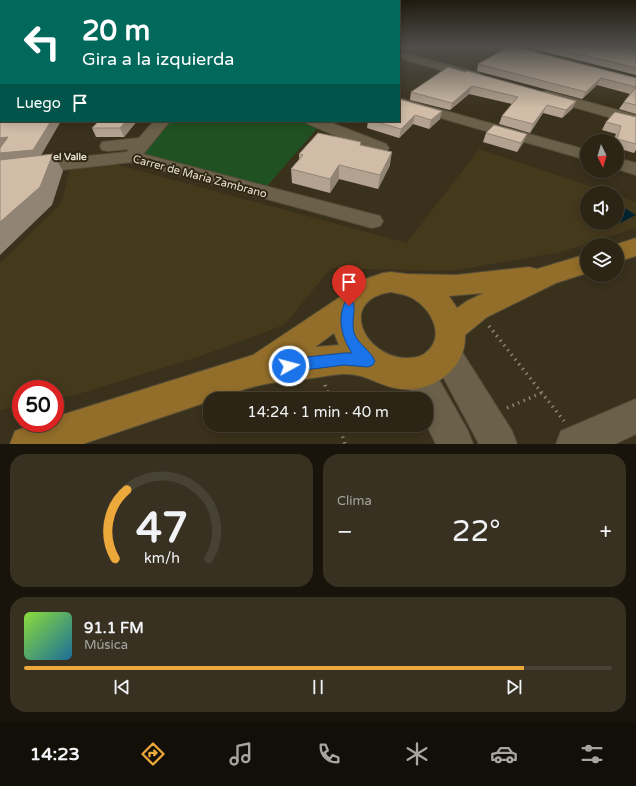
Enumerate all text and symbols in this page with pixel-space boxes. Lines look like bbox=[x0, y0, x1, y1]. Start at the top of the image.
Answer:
text: 20 m bbox=[82, 14, 150, 48]
icon: left bbox=[16, 16, 68, 68]
text: Gira a la izquierda bbox=[82, 48, 234, 70]
icon: arrive bbox=[69, 92, 91, 114]
text: Luego bbox=[16, 94, 61, 112]
north arrow bbox=[580, 134, 624, 178]
map controls bbox=[580, 134, 624, 282]
district label: el Valle bbox=[53, 151, 87, 163]
street label: Carrer de María Zambrano bbox=[131, 152, 269, 201]
button: sound bbox=[580, 186, 624, 230]
button: layers bbox=[580, 238, 624, 282]
pin bbox=[332, 265, 366, 306]
icon: arrive bbox=[338, 271, 360, 293]
position arrow bbox=[268, 345, 310, 387]
speed limit sign: 50 bbox=[12, 380, 64, 432]
text: 14:24 · 1 min · 40 m bbox=[247, 403, 389, 421]
text: Clima bbox=[337, 493, 372, 509]
text: 47 bbox=[135, 503, 188, 553]
text: 22° bbox=[452, 513, 501, 550]
text: − bbox=[337, 519, 353, 545]
text: + bbox=[600, 519, 612, 545]
text: km/h bbox=[144, 549, 179, 566]
text: 91.1 FM bbox=[84, 619, 144, 637]
text: Música bbox=[84, 637, 128, 653]
icon: previous bbox=[111, 676, 133, 698]
icon: pause bbox=[307, 676, 329, 698]
icon: next bbox=[503, 676, 525, 698]
icon: directions bbox=[139, 740, 167, 768]
icon: music bbox=[227, 740, 255, 768]
icon: phone bbox=[315, 740, 343, 768]
icon: climate bbox=[403, 740, 431, 768]
icon: car bbox=[490, 740, 518, 768]
icon: filters bbox=[578, 740, 606, 768]
text: 14:23 bbox=[30, 743, 80, 765]

